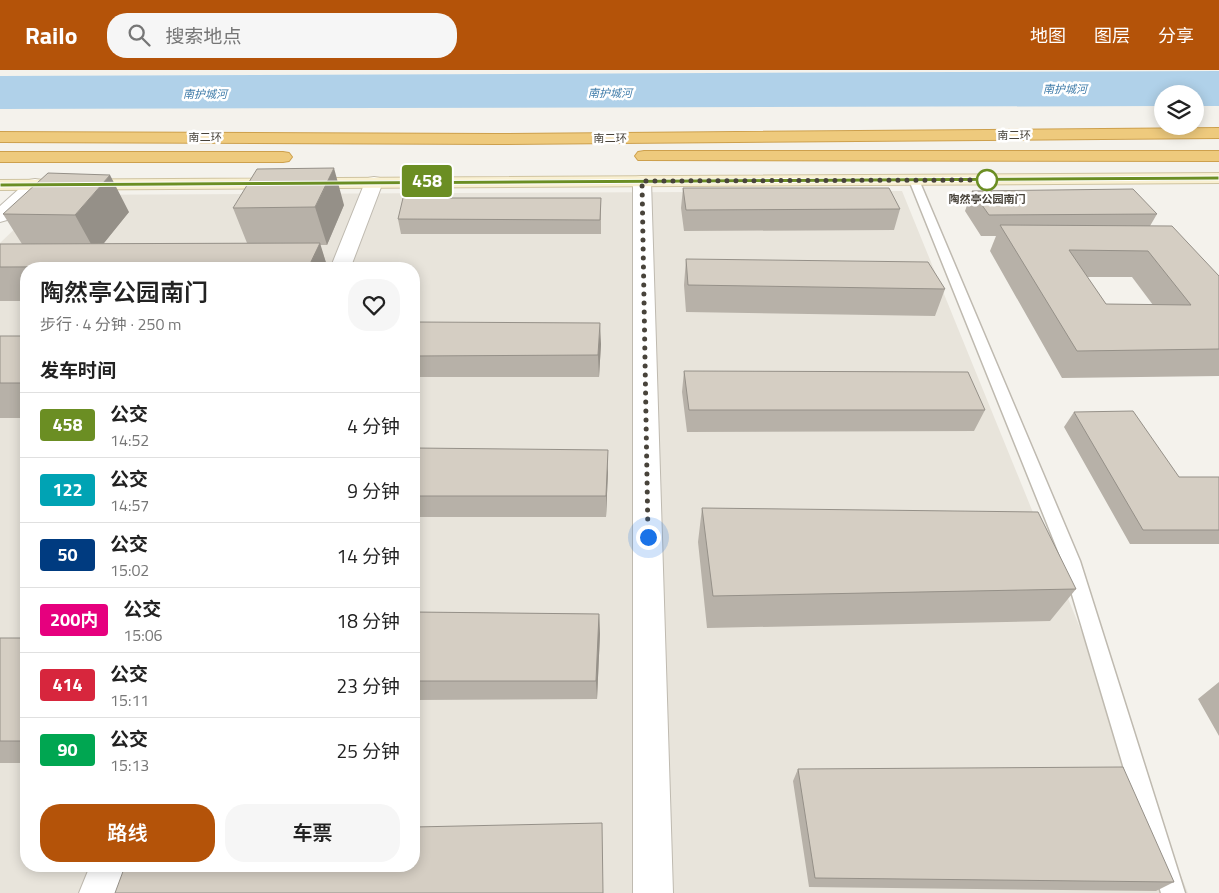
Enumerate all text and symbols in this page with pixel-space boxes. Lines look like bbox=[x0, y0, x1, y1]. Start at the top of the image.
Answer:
search box bbox=[107, 13, 457, 58]
text: Railo bbox=[25, 17, 77, 53]
icon: search bbox=[125, 21, 153, 49]
text: 搜索地点 bbox=[165, 21, 241, 50]
text: 地图 bbox=[1030, 22, 1066, 49]
text: 图层 bbox=[1094, 22, 1130, 49]
text: 分享 bbox=[1158, 22, 1194, 49]
water label: 南护城河 bbox=[1043, 81, 1089, 97]
water label: 南护城河 bbox=[588, 85, 634, 101]
map controls bbox=[1154, 85, 1204, 135]
button: layers bbox=[1154, 85, 1204, 135]
water label: 南护城河 bbox=[183, 86, 229, 102]
street label: 南二环 bbox=[998, 127, 1031, 143]
street label: 南二环 bbox=[189, 129, 222, 145]
street label: 南二环 bbox=[594, 130, 627, 146]
line badge: 458 bbox=[398, 165, 456, 197]
text: 458 bbox=[412, 167, 442, 194]
marker: 陶然亭公园南门 bbox=[976, 169, 998, 191]
place label: 陶然亭公园南门 bbox=[949, 191, 1026, 207]
text: 陶然亭公园南门 bbox=[40, 274, 208, 310]
button: heart bbox=[348, 279, 400, 331]
text: 步行 · 4 分钟 · 250 m bbox=[40, 312, 181, 336]
text: 发车时间 bbox=[40, 355, 116, 384]
text: 公交 bbox=[110, 399, 148, 428]
text: 458 bbox=[52, 411, 83, 438]
text: 4 分钟 bbox=[347, 411, 400, 440]
text: 14:52 bbox=[110, 428, 149, 452]
text: 公交 bbox=[110, 464, 148, 493]
text: 122 bbox=[52, 476, 83, 503]
text: 9 分钟 bbox=[347, 476, 400, 505]
text: 14:57 bbox=[110, 493, 149, 517]
your location bbox=[636, 525, 661, 550]
text: 公交 bbox=[110, 529, 148, 558]
text: 50 bbox=[57, 541, 78, 568]
text: 14 分钟 bbox=[337, 541, 400, 570]
text: 15:02 bbox=[110, 558, 149, 582]
text: 公交 bbox=[123, 594, 161, 623]
text: 200内 bbox=[50, 606, 98, 633]
text: 18 分钟 bbox=[337, 606, 400, 635]
text: 15:06 bbox=[123, 623, 163, 647]
text: 公交 bbox=[110, 659, 148, 688]
text: 414 bbox=[52, 671, 83, 698]
text: 23 分钟 bbox=[337, 671, 400, 700]
text: 15:11 bbox=[110, 688, 149, 712]
text: 公交 bbox=[110, 724, 148, 753]
text: 90 bbox=[57, 736, 78, 763]
text: 25 分钟 bbox=[337, 736, 400, 765]
text: 15:13 bbox=[110, 753, 149, 777]
button: 路线 bbox=[40, 804, 215, 862]
button: 车票 bbox=[225, 804, 400, 862]

